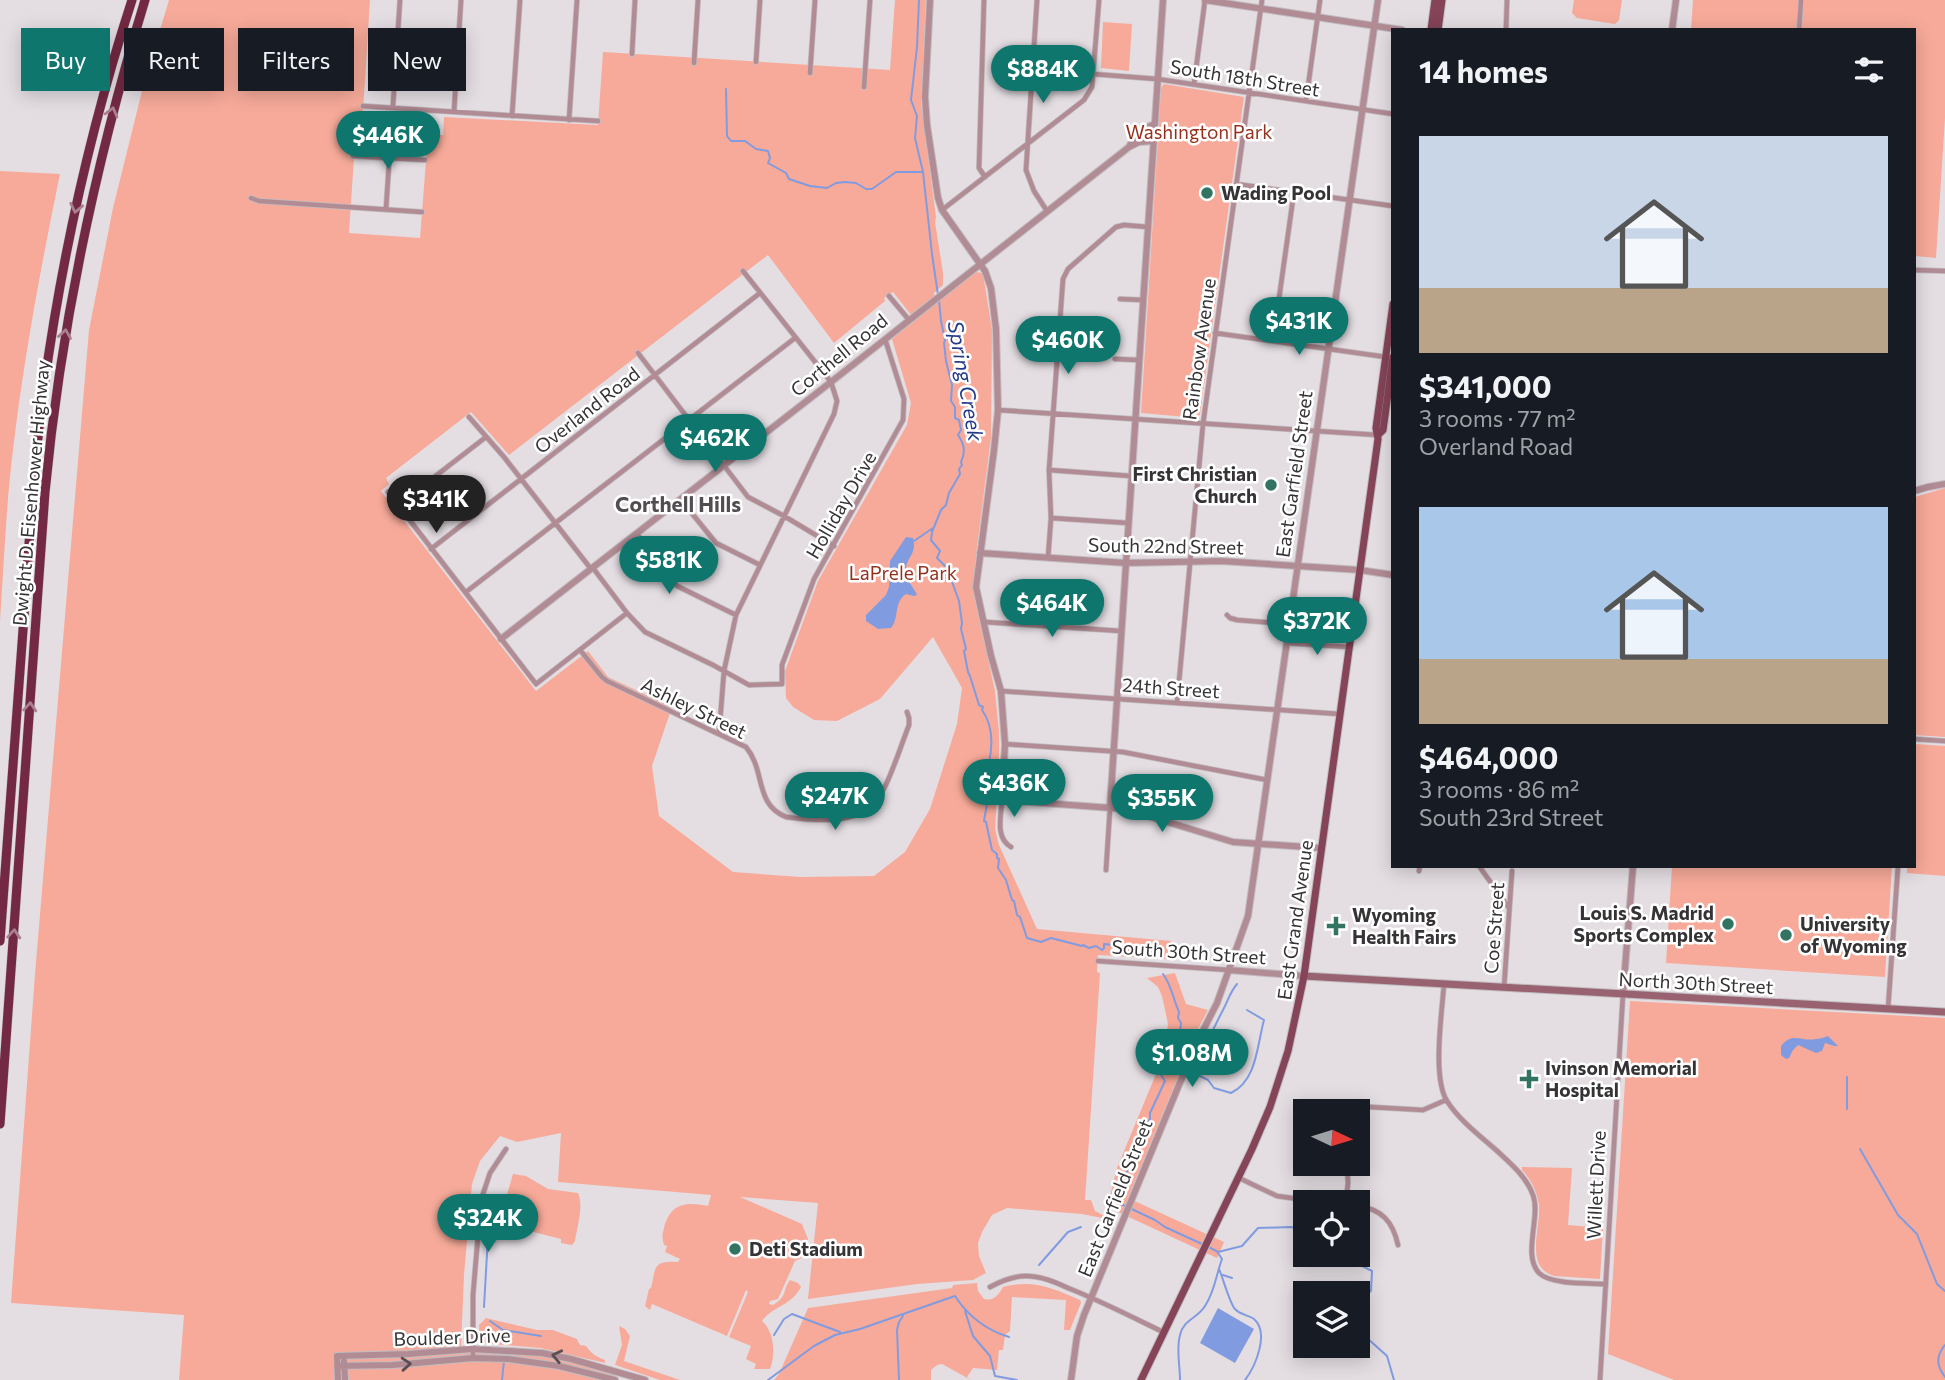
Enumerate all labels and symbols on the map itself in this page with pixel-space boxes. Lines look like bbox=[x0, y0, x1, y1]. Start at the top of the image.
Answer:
pin: $884K bbox=[994, 46, 1092, 105]
street label: South 18th Street bbox=[1169, 54, 1322, 101]
one-way arrow bbox=[104, 106, 118, 118]
pin: $446K bbox=[339, 111, 437, 171]
park label: Washington Park bbox=[1125, 120, 1273, 143]
place label: Wading Pool bbox=[1221, 181, 1331, 204]
marker: Wading Pool bbox=[1199, 185, 1215, 201]
one-way arrow bbox=[70, 202, 85, 214]
street label: Rainbow Avenue bbox=[1177, 277, 1220, 421]
pin: $431K bbox=[1250, 298, 1348, 357]
street label: Corthell Road bbox=[785, 308, 892, 401]
pin: $460K bbox=[1019, 316, 1117, 376]
water label: Spring Creek bbox=[944, 319, 989, 444]
one-way arrow bbox=[57, 328, 72, 340]
street label: Dwight D. Eisenhower Highway bbox=[7, 359, 54, 627]
street label: Overland Road bbox=[529, 361, 644, 458]
street label: East Garfield Street bbox=[1270, 389, 1317, 559]
pin: $462K bbox=[666, 414, 764, 474]
street label: Holliday Drive bbox=[801, 447, 881, 563]
place label: First Christian Church bbox=[1133, 462, 1257, 507]
pin: $341K bbox=[387, 476, 485, 535]
marker: First Christian Church bbox=[1263, 477, 1279, 493]
district label: Corthell Hills bbox=[615, 491, 741, 516]
street label: South 22nd Street bbox=[1088, 533, 1244, 558]
pin: $581K bbox=[620, 536, 718, 596]
park label: LaPrele Park bbox=[849, 561, 957, 584]
pin: $464K bbox=[1003, 580, 1101, 639]
pin: $372K bbox=[1268, 598, 1366, 657]
street label: Ashley Street bbox=[638, 672, 751, 743]
street label: 24th Street bbox=[1122, 673, 1221, 702]
one-way arrow bbox=[22, 701, 37, 712]
pin: $436K bbox=[965, 760, 1063, 819]
pin: $247K bbox=[786, 772, 884, 832]
pin: $355K bbox=[1113, 774, 1211, 834]
street label: East Grand Avenue bbox=[1272, 838, 1317, 1001]
street label: Coe Street bbox=[1479, 881, 1508, 975]
place label: Louis S. Madrid Sports Complex bbox=[1574, 901, 1714, 946]
place label: Wyoming Health Fairs bbox=[1352, 903, 1457, 948]
place label: University of Wyoming bbox=[1800, 912, 1907, 957]
marker: Wyoming Health Fairs bbox=[1326, 916, 1346, 936]
marker: Louis S. Madrid Sports Complex bbox=[1720, 916, 1736, 932]
marker: University of Wyoming bbox=[1778, 927, 1794, 943]
one-way arrow bbox=[6, 928, 21, 939]
street label: South 30th Street bbox=[1111, 935, 1267, 968]
street label: North 30th Street bbox=[1618, 967, 1774, 998]
pin: $1.08M bbox=[1135, 1030, 1249, 1089]
place label: Ivinson Memorial Hospital bbox=[1545, 1056, 1697, 1101]
marker: Ivinson Memorial Hospital bbox=[1519, 1069, 1539, 1089]
north arrow bbox=[1293, 1099, 1370, 1176]
street label: East Garfield Street bbox=[1072, 1115, 1157, 1280]
street label: Willett Drive bbox=[1581, 1130, 1610, 1240]
pin: $324K bbox=[439, 1194, 537, 1254]
place label: Deti Stadium bbox=[749, 1237, 863, 1260]
marker: Deti Stadium bbox=[727, 1241, 743, 1257]
street label: Boulder Drive bbox=[393, 1323, 511, 1350]
one-way arrow bbox=[551, 1349, 563, 1364]
one-way arrow bbox=[400, 1357, 411, 1372]

